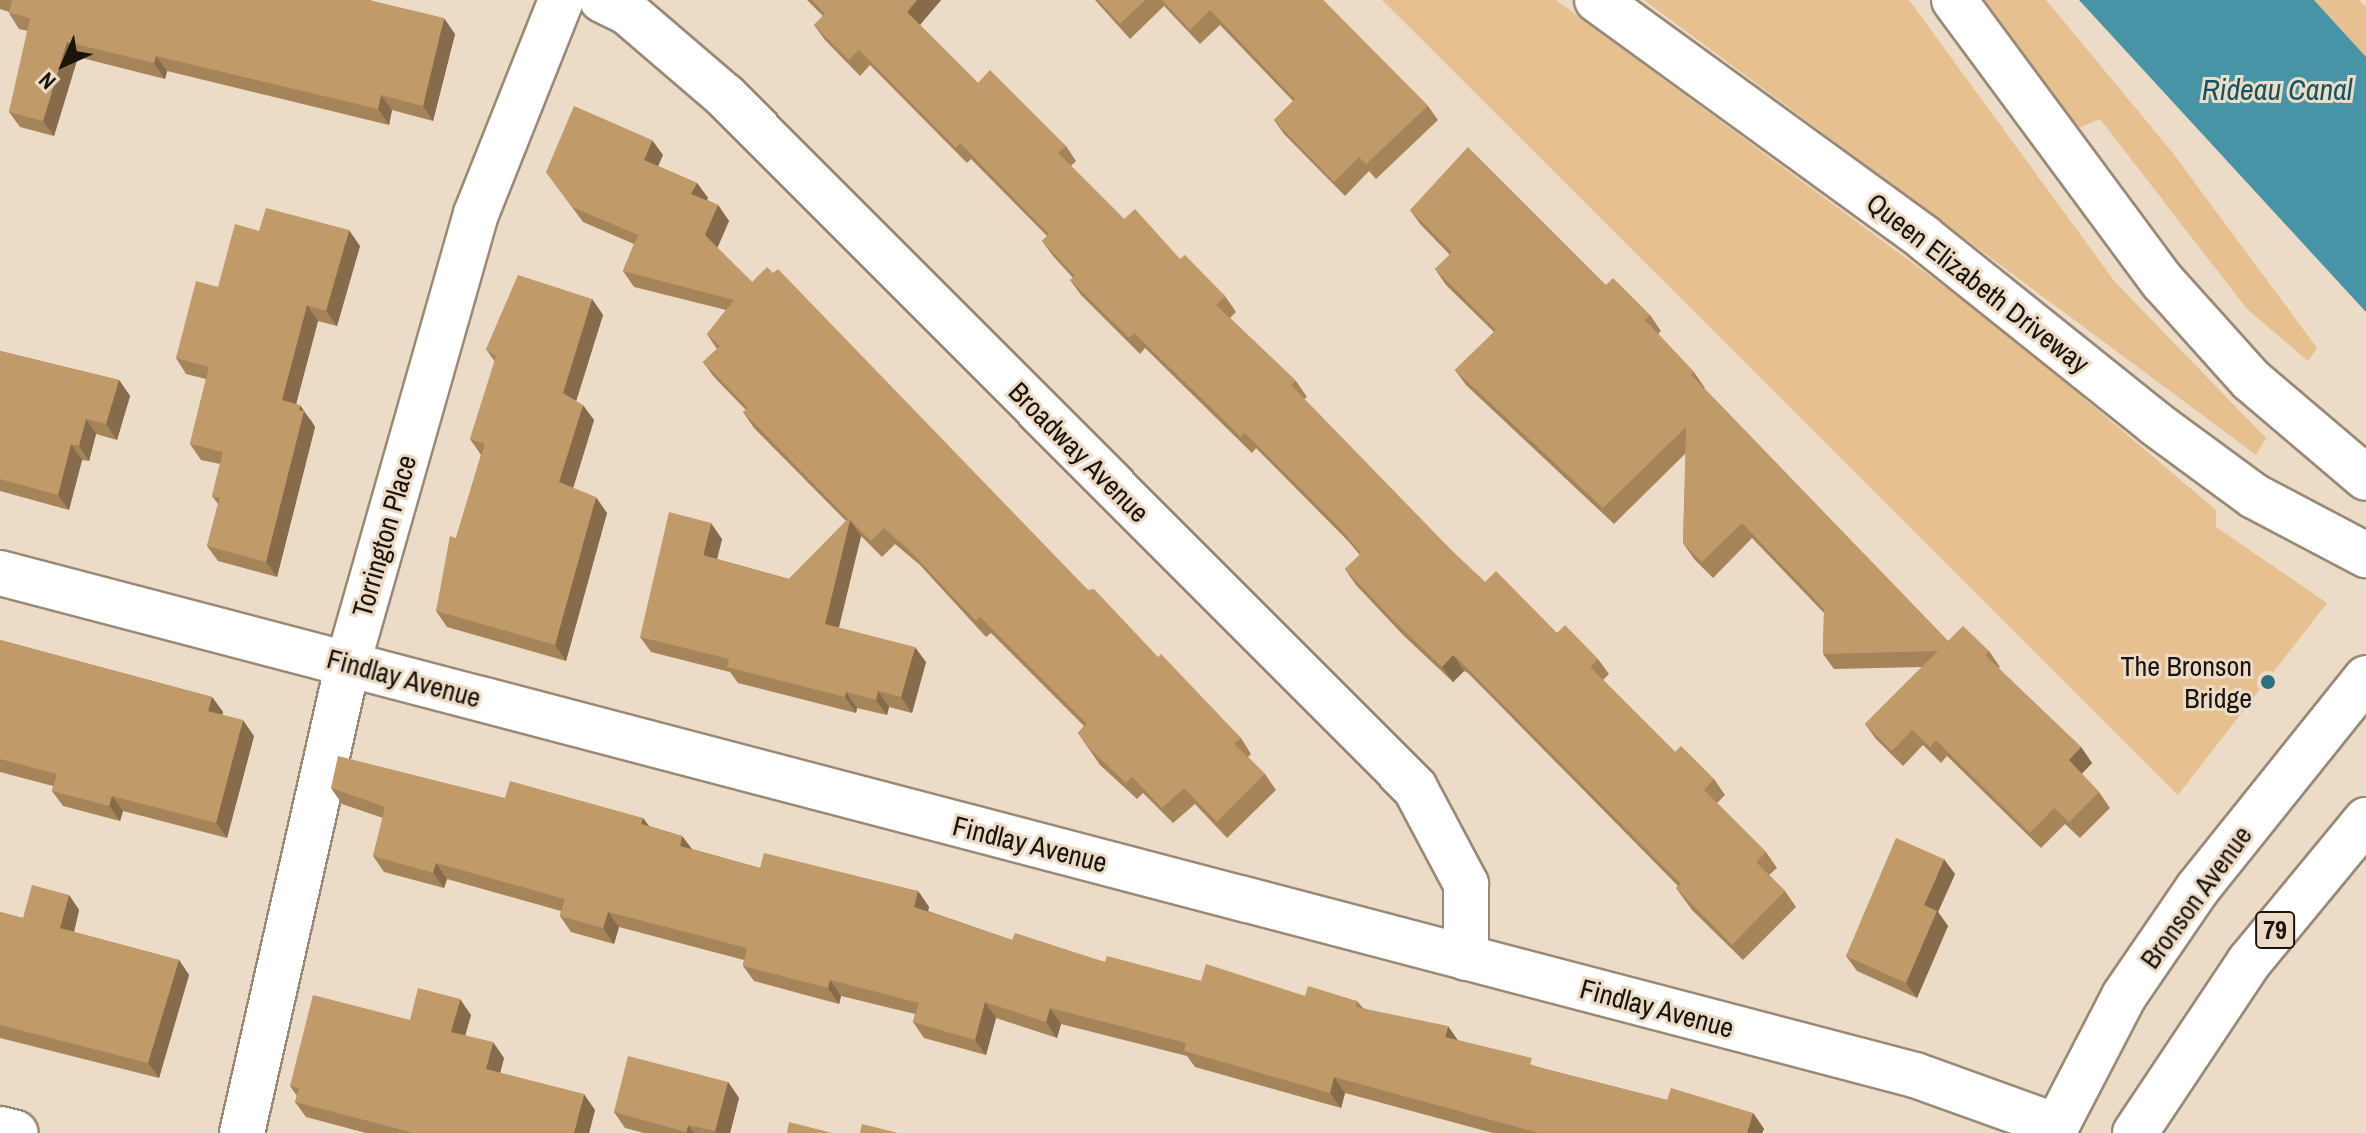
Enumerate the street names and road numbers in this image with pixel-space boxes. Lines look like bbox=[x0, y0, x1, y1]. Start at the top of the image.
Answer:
street label: Queen Elizabeth Driveway bbox=[1860, 186, 2096, 380]
street label: Broadway Avenue bbox=[1001, 374, 1157, 530]
street label: Torrington Place bbox=[345, 451, 423, 621]
street label: Findlay Avenue bbox=[323, 641, 485, 715]
street label: Findlay Avenue bbox=[949, 808, 1111, 880]
street label: Bronson Avenue bbox=[2133, 819, 2259, 975]
road number: 79 bbox=[2255, 908, 2295, 952]
street label: Findlay Avenue bbox=[1576, 971, 1738, 1045]

